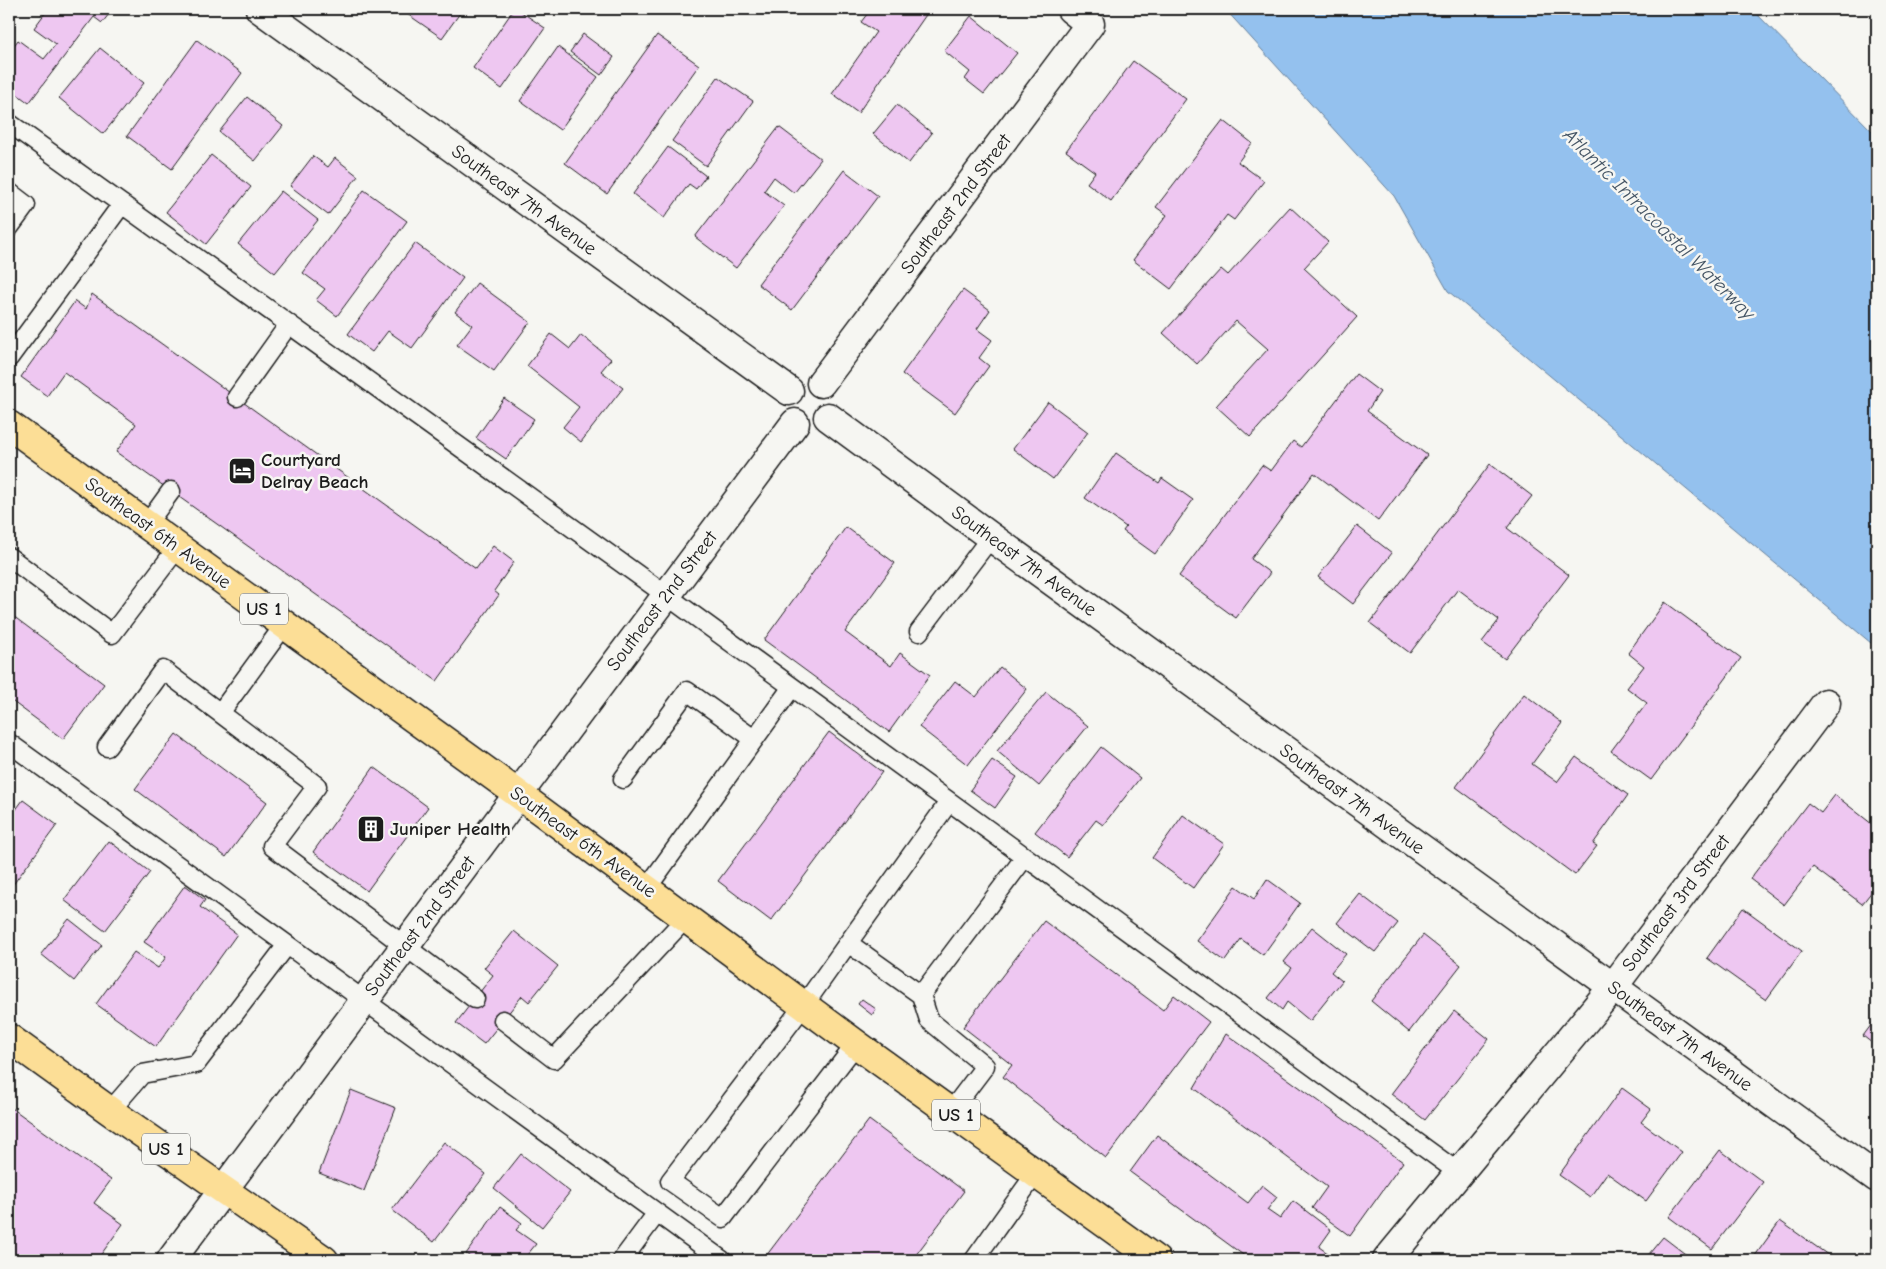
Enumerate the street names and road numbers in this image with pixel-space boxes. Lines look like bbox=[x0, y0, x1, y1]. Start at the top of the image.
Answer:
street label: Southeast 2nd Street bbox=[896, 129, 1016, 278]
street label: Southeast 7th Avenue bbox=[447, 140, 601, 260]
street label: Southeast 6th Avenue bbox=[81, 473, 235, 593]
street label: Southeast 7th Avenue bbox=[947, 501, 1101, 621]
street label: Southeast 2nd Street bbox=[602, 526, 722, 675]
road number: US 1 bbox=[240, 594, 288, 624]
street label: Southeast 7th Avenue bbox=[1275, 739, 1429, 859]
street label: Southeast 6th Avenue bbox=[506, 782, 660, 902]
street label: Southeast 3rd Street bbox=[1617, 830, 1735, 976]
street label: Southeast 2nd Street bbox=[360, 851, 480, 1000]
street label: Southeast 7th Avenue bbox=[1603, 976, 1757, 1096]
road number: US 1 bbox=[932, 1100, 980, 1130]
road number: US 1 bbox=[142, 1134, 190, 1164]

